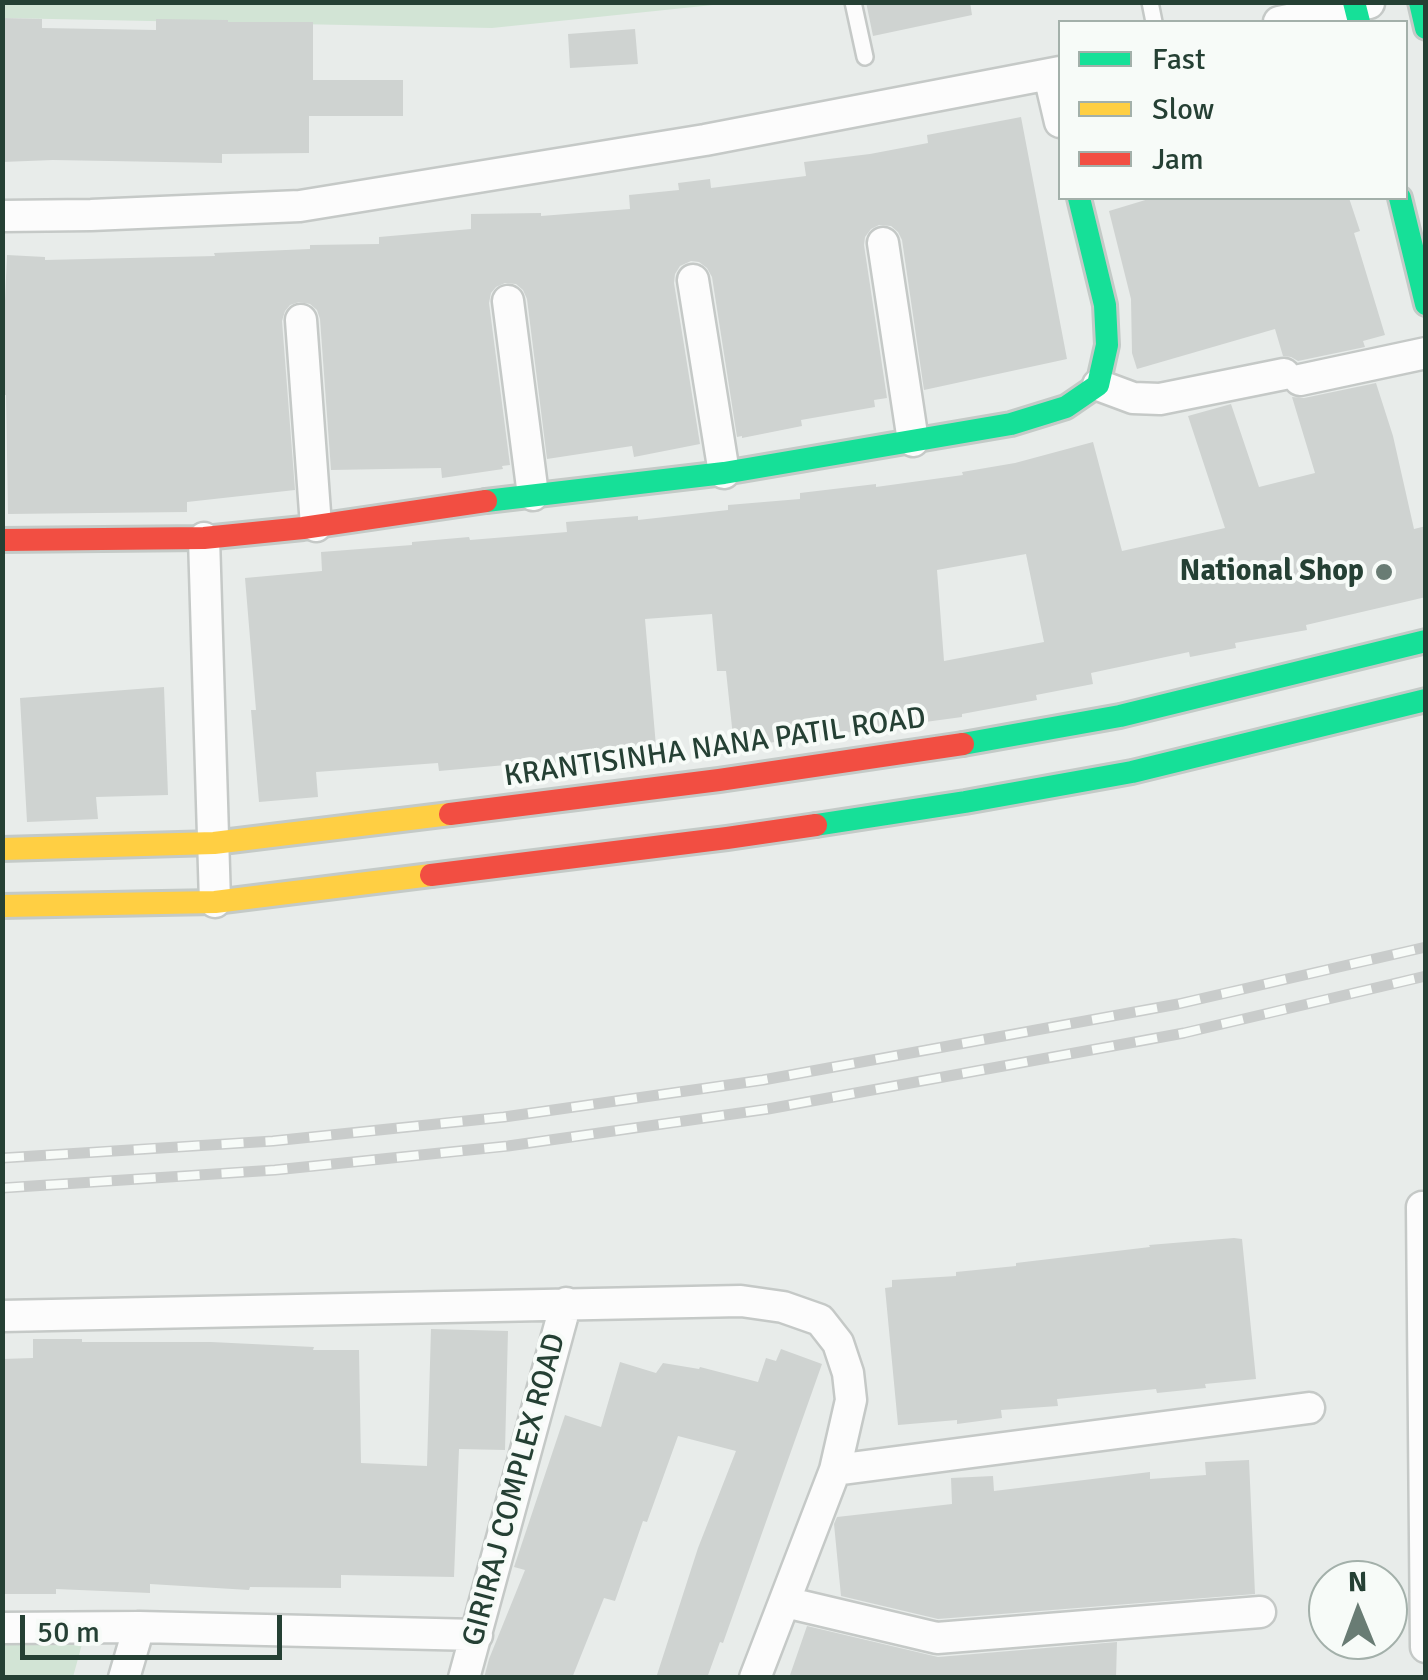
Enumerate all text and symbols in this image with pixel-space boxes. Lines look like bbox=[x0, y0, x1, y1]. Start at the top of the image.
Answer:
legend bbox=[1058, 20, 1408, 200]
text: Fast bbox=[1152, 41, 1205, 78]
text: Slow bbox=[1152, 91, 1214, 128]
text: Jam bbox=[1152, 141, 1204, 178]
place label: National Shop bbox=[1180, 554, 1364, 590]
marker: National Shop bbox=[1373, 561, 1395, 583]
street label: KRANTISINHA NANA PATIL ROAD bbox=[502, 701, 928, 795]
street label: GIRIRAJ COMPLEX ROAD bbox=[456, 1330, 574, 1650]
north arrow bbox=[1308, 1560, 1408, 1660]
text: N bbox=[1347, 1565, 1368, 1599]
scale bar bbox=[25, 1595, 288, 1657]
text: 50 m bbox=[37, 1614, 100, 1651]

